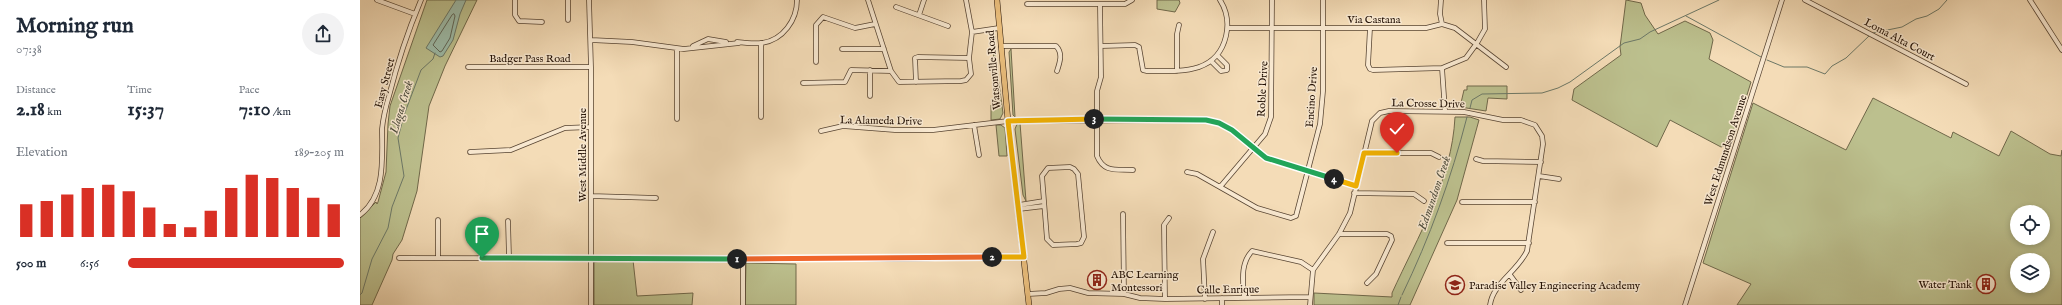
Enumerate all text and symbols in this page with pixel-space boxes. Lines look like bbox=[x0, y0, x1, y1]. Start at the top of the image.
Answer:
text: Morning run bbox=[16, 12, 134, 40]
button: share bbox=[302, 13, 344, 55]
street label: Via Castana bbox=[1347, 13, 1401, 27]
street label: Loma Alta Court bbox=[1862, 15, 1938, 65]
street label: Watsonville Road bbox=[984, 29, 1004, 110]
text: 07:38 bbox=[16, 41, 42, 58]
street label: Badger Pass Road bbox=[489, 52, 571, 66]
street label: Easy Street bbox=[372, 56, 398, 110]
street label: Roble Drive bbox=[1255, 61, 1271, 117]
street label: Encino Drive bbox=[1303, 66, 1321, 128]
water label: Llagas Creek bbox=[386, 79, 418, 137]
text: Distance bbox=[16, 83, 56, 97]
text: Time bbox=[127, 83, 152, 97]
text: Pace bbox=[239, 83, 259, 97]
street label: West Edmundson Avenue bbox=[1701, 93, 1751, 208]
street label: La Crosse Drive bbox=[1391, 96, 1465, 112]
text: 2.18 bbox=[16, 97, 45, 122]
text: 15:37 bbox=[127, 97, 164, 122]
text: 7:10 bbox=[239, 97, 270, 122]
text: km bbox=[45, 105, 62, 119]
text: /km bbox=[270, 105, 291, 119]
street label: West Middle Avenue bbox=[576, 108, 590, 202]
pin: 3 bbox=[1084, 109, 1104, 129]
text: 3 bbox=[1092, 112, 1096, 126]
pin bbox=[1380, 112, 1414, 153]
street label: La Alameda Drive bbox=[840, 113, 922, 129]
icon: check bbox=[1386, 118, 1408, 140]
text: Elevation bbox=[16, 144, 68, 161]
text: 189–205 m bbox=[294, 144, 344, 161]
water label: Edmundson Creek bbox=[1414, 154, 1454, 233]
pin: 4 bbox=[1324, 169, 1344, 189]
text: 4 bbox=[1331, 172, 1337, 186]
map controls bbox=[2010, 205, 2050, 293]
button: locate bbox=[2010, 205, 2050, 245]
pin bbox=[465, 217, 499, 258]
icon: arrive bbox=[471, 223, 493, 245]
pin: 2 bbox=[982, 247, 1002, 267]
pin: 1 bbox=[727, 249, 747, 269]
text: 2 bbox=[989, 250, 995, 264]
text: 1 bbox=[735, 252, 739, 266]
button: layers bbox=[2010, 253, 2050, 293]
text: 500 m bbox=[16, 255, 46, 272]
text: 6:56 bbox=[80, 255, 99, 272]
place label: ABC Learning Montessori bbox=[1110, 268, 1179, 295]
building icon: ABC Learning Montessori bbox=[1086, 269, 1108, 291]
building icon: Water Tank bbox=[1975, 273, 1997, 295]
school or university icon: Paradise Valley Engineering Academy bbox=[1444, 274, 1466, 296]
place label: Water Tank bbox=[1918, 278, 1972, 292]
place label: Paradise Valley Engineering Academy bbox=[1469, 279, 1641, 293]
street label: Calle Enrique bbox=[1197, 282, 1259, 298]

